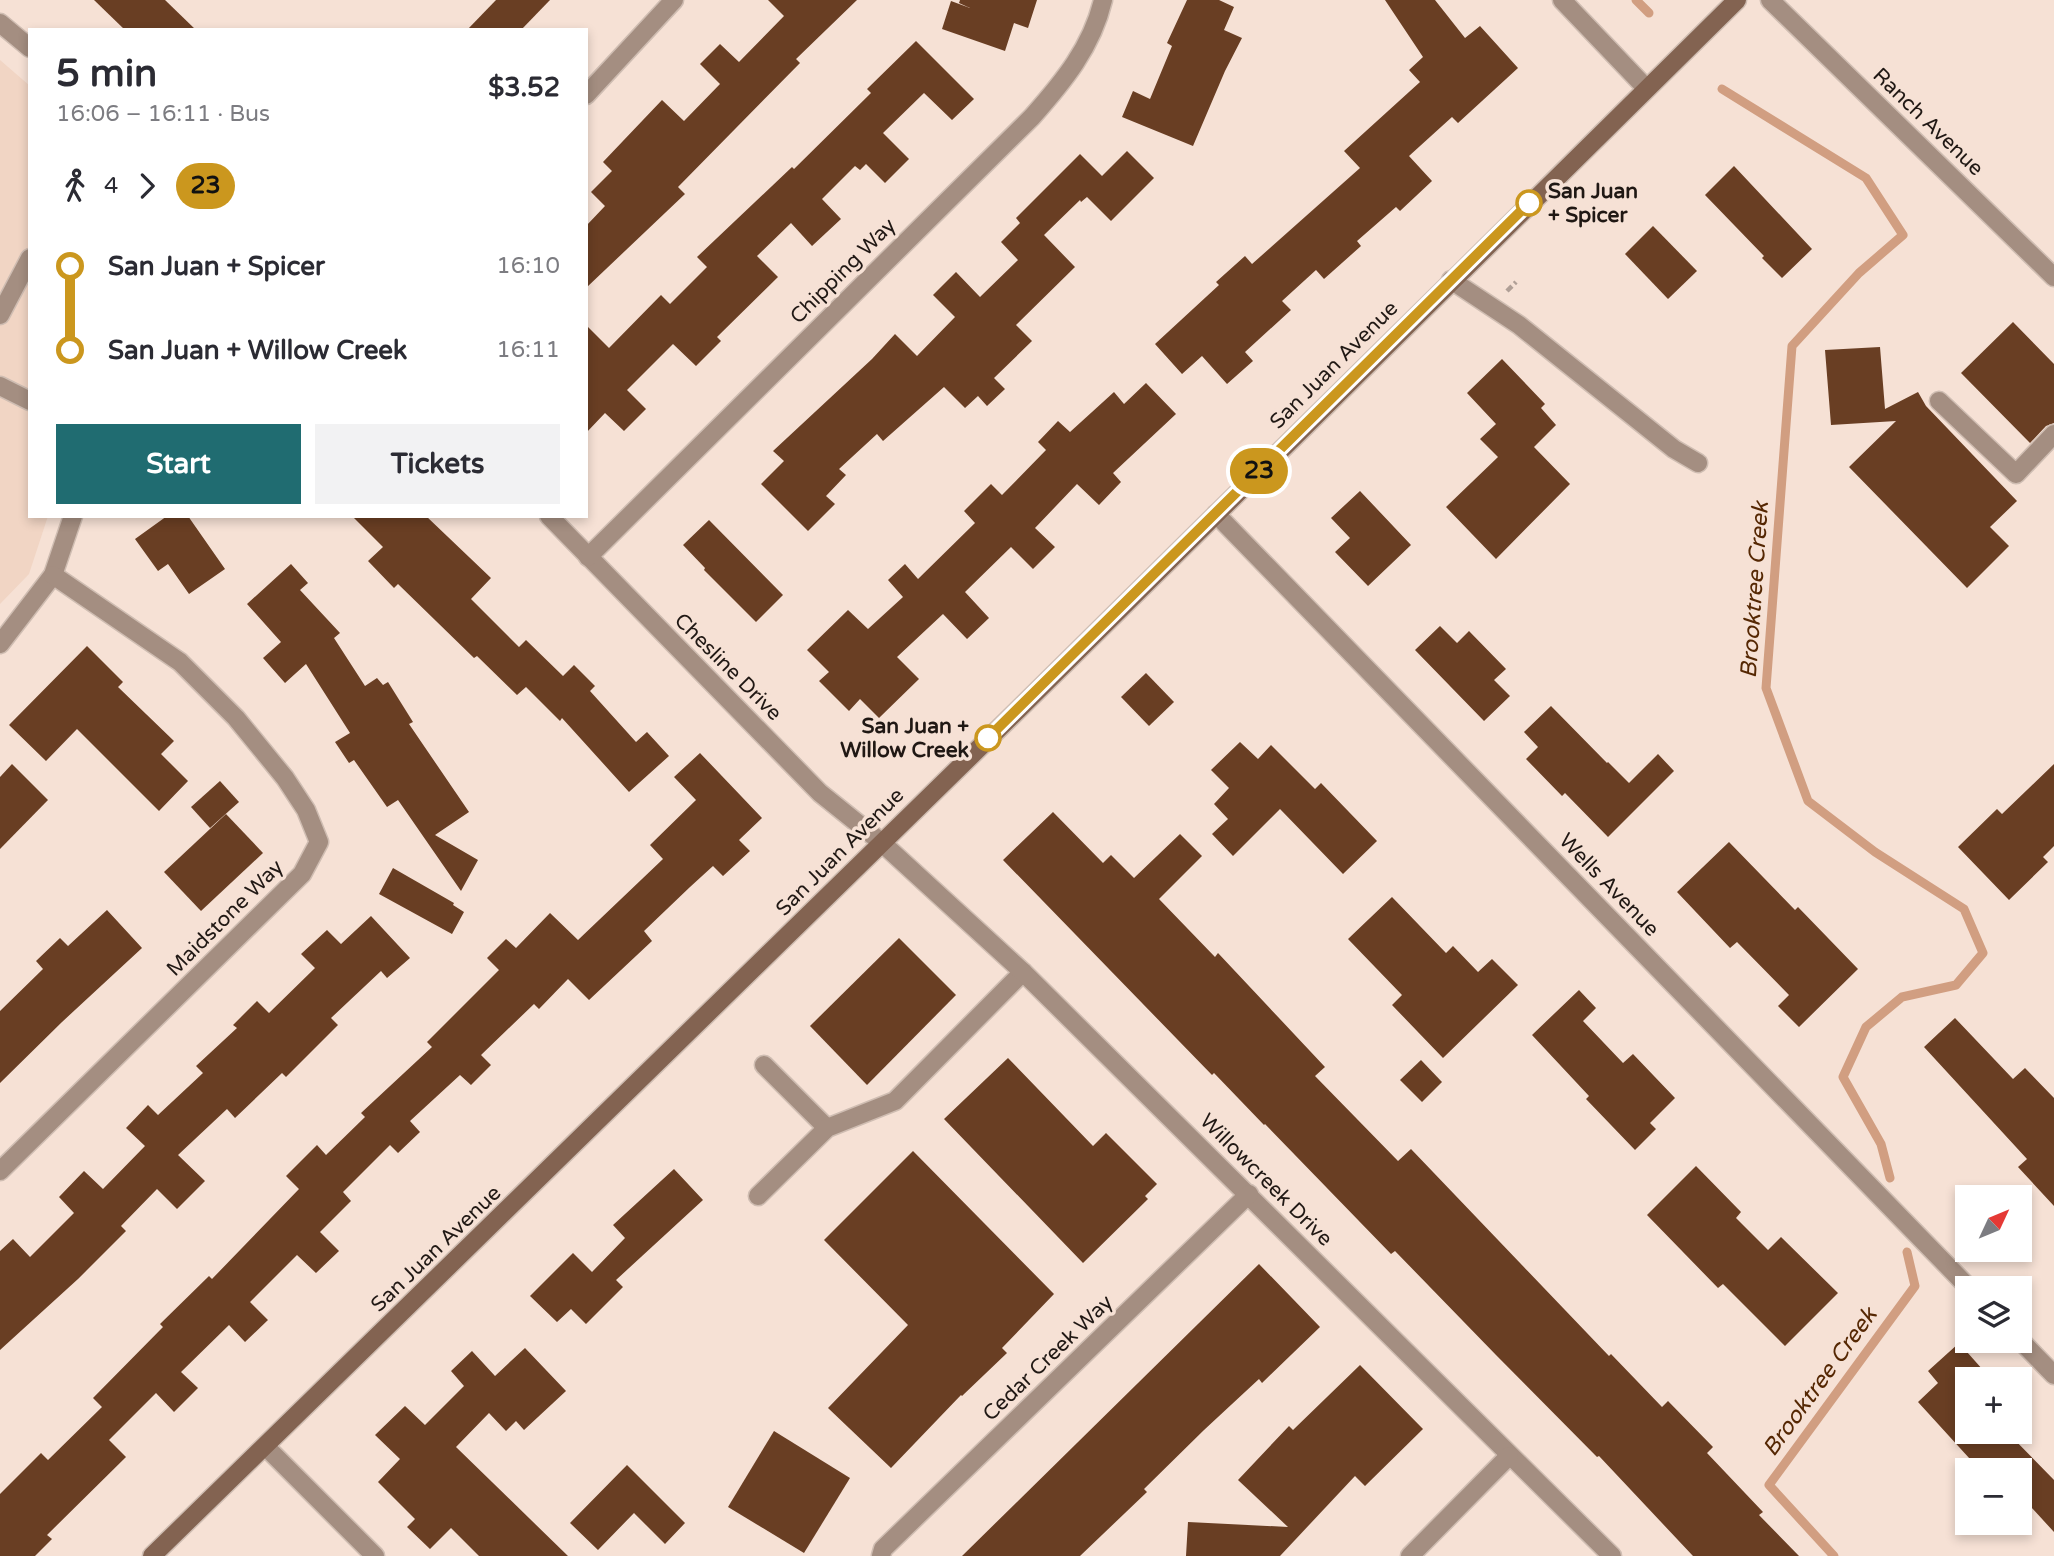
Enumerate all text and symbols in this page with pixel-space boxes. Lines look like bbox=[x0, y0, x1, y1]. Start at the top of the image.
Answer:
text: 5 min bbox=[56, 51, 157, 97]
street label: Ranch Avenue bbox=[1867, 63, 1989, 181]
text: $3.52 bbox=[488, 72, 560, 103]
text: 16:06 – 16:11 · Bus bbox=[56, 100, 270, 128]
icon: walk bbox=[56, 167, 94, 205]
icon: forward bbox=[128, 167, 166, 205]
text: 23 bbox=[190, 171, 221, 200]
text: 4 bbox=[104, 172, 118, 200]
place label: San Juan + Spicer bbox=[1548, 179, 1638, 228]
marker: San Juan + Spicer bbox=[1516, 190, 1542, 216]
street label: Chipping Way bbox=[785, 213, 901, 329]
text: San Juan + Spicer bbox=[108, 251, 325, 282]
text: 16:10 bbox=[496, 252, 560, 280]
street label: San Juan Avenue bbox=[1265, 296, 1403, 434]
text: San Juan + Willow Creek bbox=[108, 335, 407, 366]
text: 16:11 bbox=[496, 336, 560, 364]
button: Start bbox=[56, 424, 301, 504]
button: Tickets bbox=[315, 424, 560, 504]
line badge: 23 bbox=[1228, 448, 1290, 494]
text: 23 bbox=[1244, 456, 1274, 485]
water label: Brooktree Creek bbox=[1735, 499, 1775, 679]
street label: Chesline Drive bbox=[669, 608, 787, 726]
place label: San Juan + Willow Creek bbox=[840, 714, 970, 763]
marker: San Juan + Willow Creek bbox=[975, 725, 1001, 751]
street label: San Juan Avenue bbox=[771, 783, 909, 921]
street label: Wells Avenue bbox=[1554, 828, 1664, 942]
street label: Maidstone Way bbox=[161, 854, 289, 982]
street label: Willowcreek Drive bbox=[1195, 1109, 1338, 1252]
street label: San Juan Avenue bbox=[366, 1181, 506, 1317]
north arrow bbox=[1955, 1185, 2032, 1262]
map controls bbox=[1955, 1185, 2032, 1535]
button: layers bbox=[1955, 1276, 2032, 1353]
street label: Cedar Creek Way bbox=[978, 1290, 1118, 1426]
water label: Brooktree Creek bbox=[1757, 1301, 1884, 1462]
button: + bbox=[1955, 1367, 2032, 1444]
button: − bbox=[1955, 1458, 2032, 1535]

